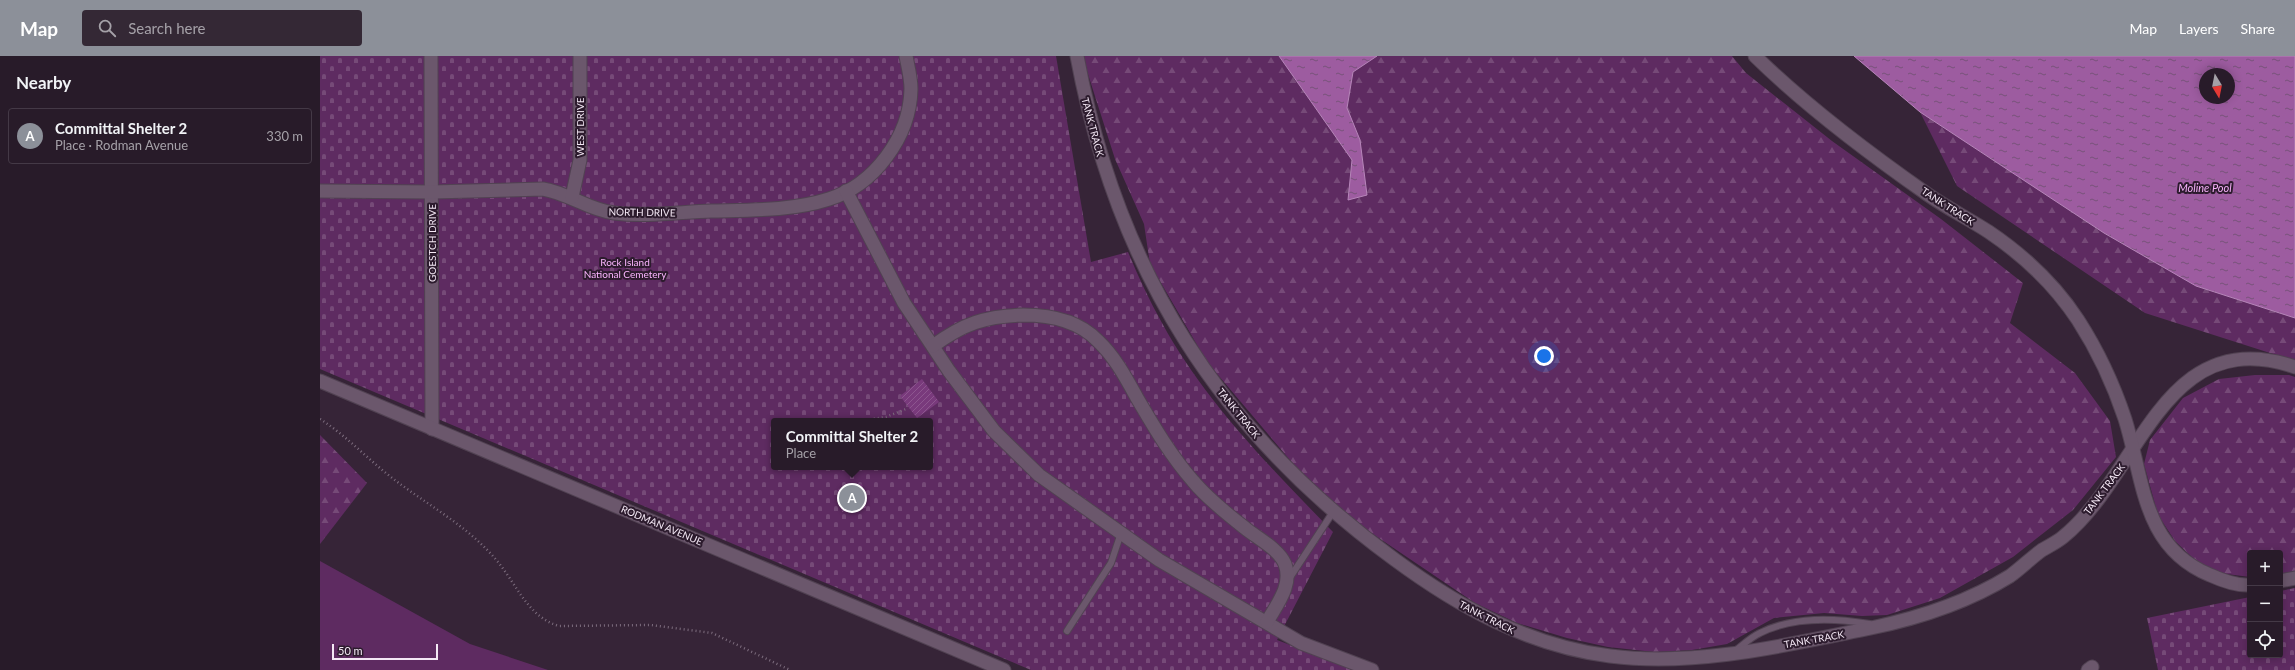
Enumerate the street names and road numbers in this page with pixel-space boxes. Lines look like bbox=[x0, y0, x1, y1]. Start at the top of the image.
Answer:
street label: TANK TRACK bbox=[1079, 96, 1107, 158]
street label: WEST DRIVE bbox=[574, 97, 586, 156]
street label: TANK TRACK bbox=[1919, 184, 1977, 228]
street label: GOESTCH DRIVE bbox=[426, 204, 438, 282]
street label: NORTH DRIVE bbox=[608, 205, 676, 219]
street label: TANK TRACK bbox=[1215, 386, 1263, 441]
street label: TANK TRACK bbox=[2081, 461, 2127, 517]
street label: RODMAN AVENUE bbox=[619, 502, 705, 548]
street label: TANK TRACK bbox=[1457, 598, 1517, 636]
street label: TANK TRACK bbox=[1783, 628, 1845, 650]

